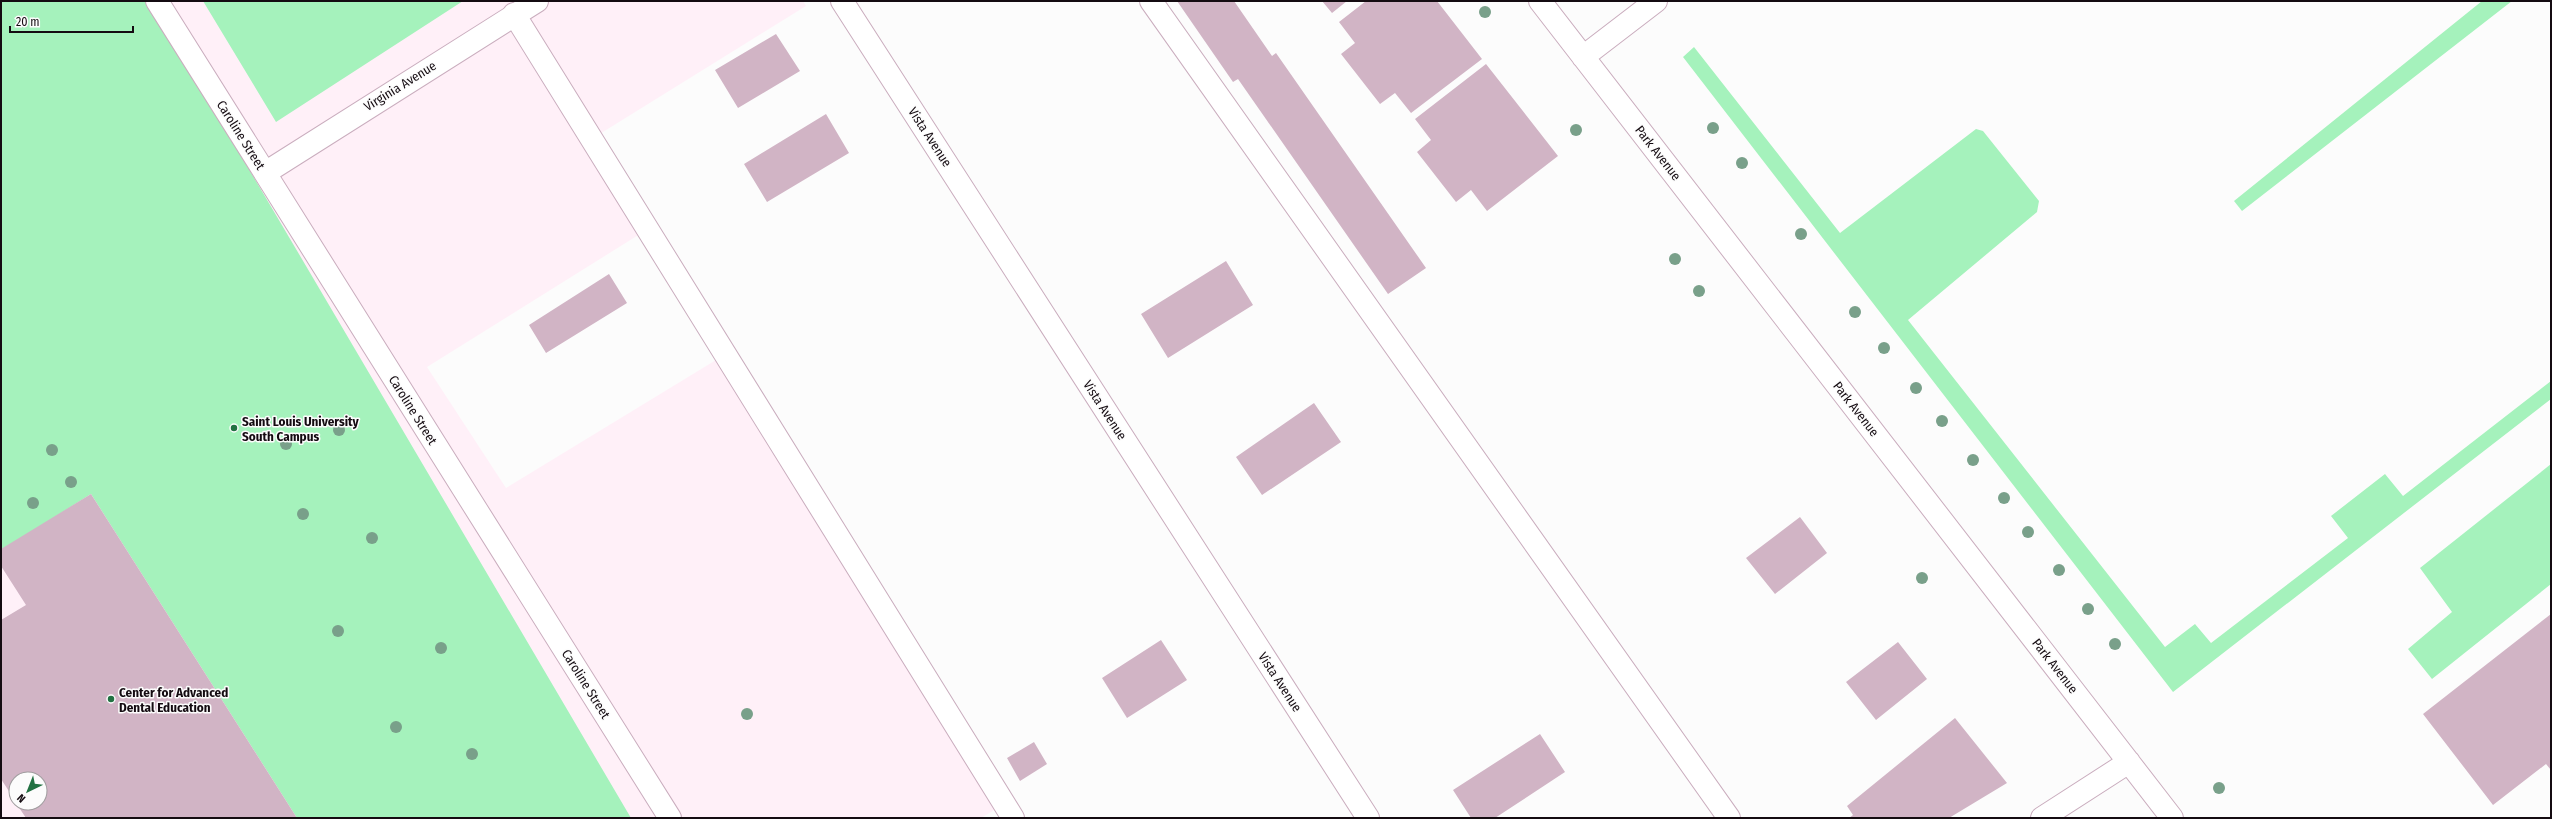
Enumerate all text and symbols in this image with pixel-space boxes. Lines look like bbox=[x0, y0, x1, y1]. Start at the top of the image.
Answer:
scale bar bbox=[10, 8, 133, 34]
text: 20 m bbox=[16, 15, 40, 29]
street label: Virginia Avenue bbox=[361, 58, 439, 114]
street label: Caroline Street bbox=[214, 98, 269, 173]
street label: Vista Avenue bbox=[905, 104, 955, 170]
street label: Park Avenue bbox=[1632, 123, 1684, 183]
street label: Caroline Street bbox=[386, 373, 441, 448]
street label: Vista Avenue bbox=[1080, 377, 1130, 443]
street label: Park Avenue bbox=[1830, 379, 1882, 439]
place label: Saint Louis University South Campus bbox=[242, 414, 360, 444]
marker: Saint Louis University South Campus bbox=[229, 423, 239, 433]
street label: Park Avenue bbox=[2029, 636, 2081, 696]
street label: Caroline Street bbox=[559, 647, 614, 722]
street label: Vista Avenue bbox=[1255, 649, 1305, 715]
place label: Center for Advanced Dental Education bbox=[119, 685, 228, 715]
marker: Center for Advanced Dental Education bbox=[106, 694, 116, 704]
north arrow bbox=[8, 771, 48, 811]
text: N bbox=[15, 791, 28, 805]

